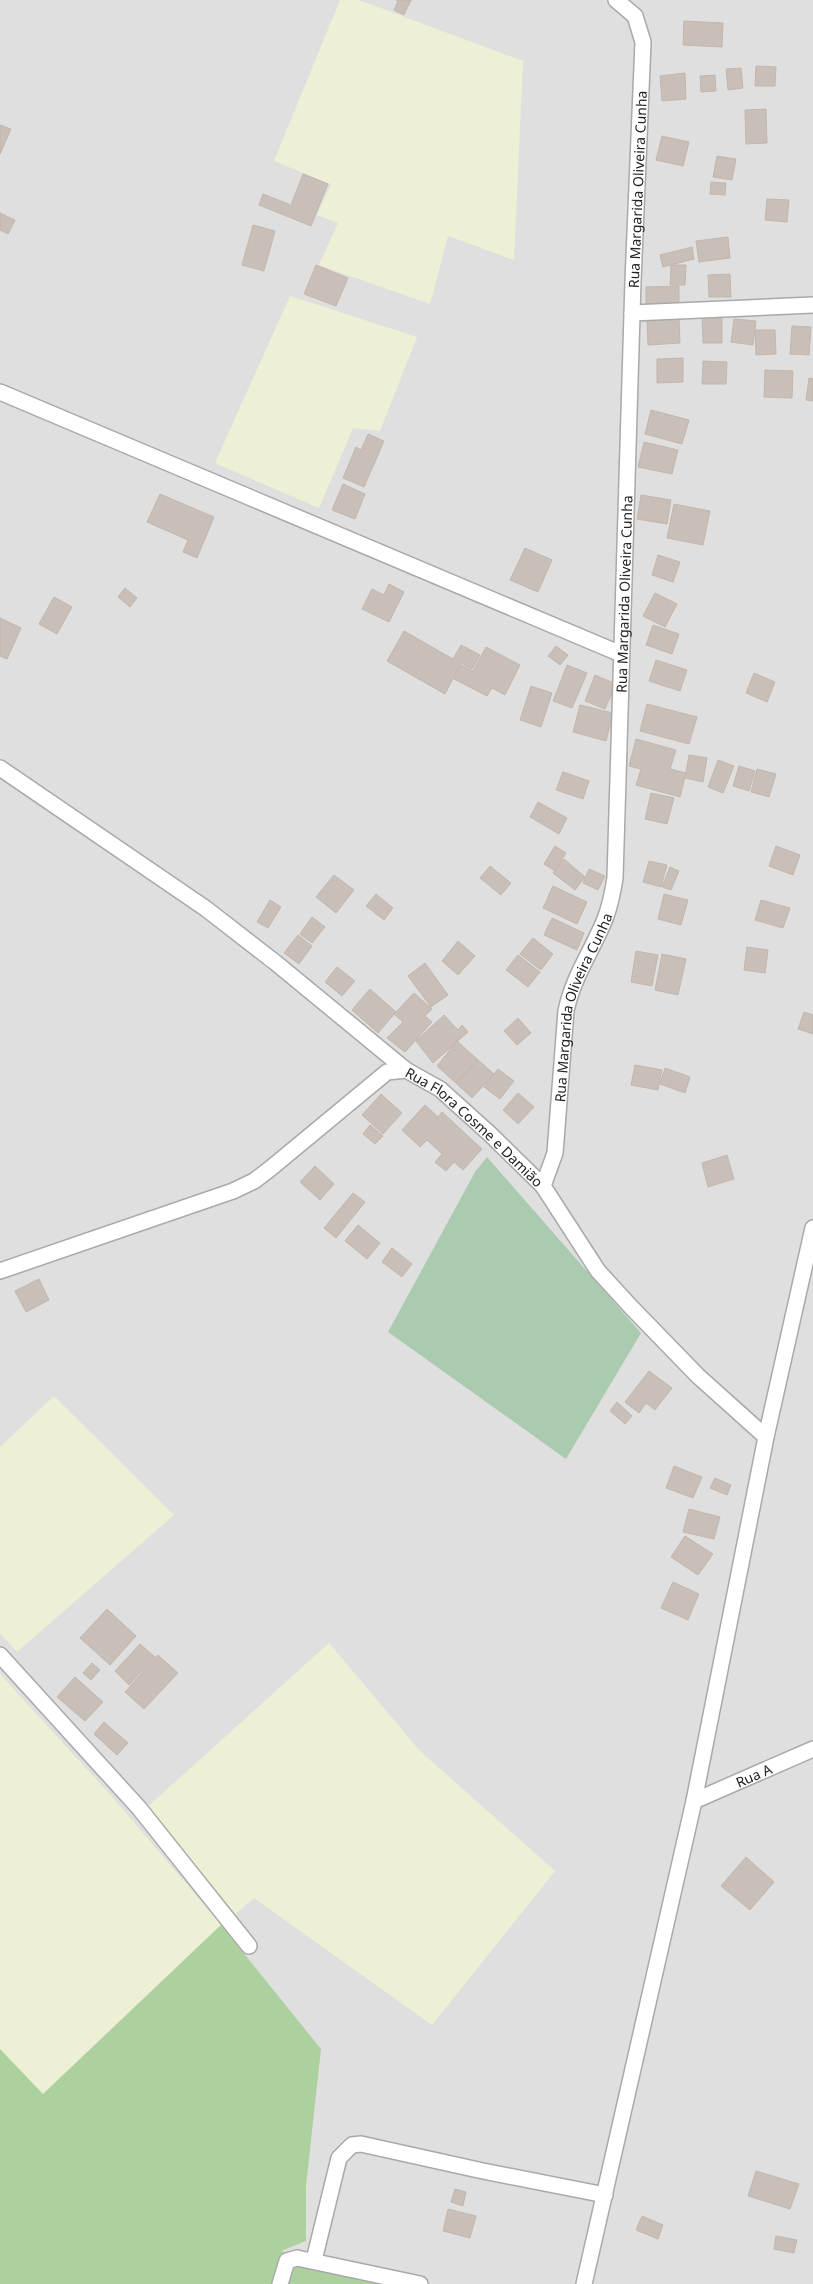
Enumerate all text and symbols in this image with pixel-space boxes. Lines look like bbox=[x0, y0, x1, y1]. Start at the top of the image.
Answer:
street label: Rua Margarida Oliveira Cunha bbox=[623, 90, 650, 288]
street label: Rua Margarida Oliveira Cunha bbox=[611, 495, 636, 693]
street label: Rua Margarida Oliveira Cunha bbox=[549, 910, 616, 1103]
street label: Rua Flora Cosme e Damião bbox=[402, 1062, 548, 1191]
street label: Rua A bbox=[732, 1759, 775, 1791]

